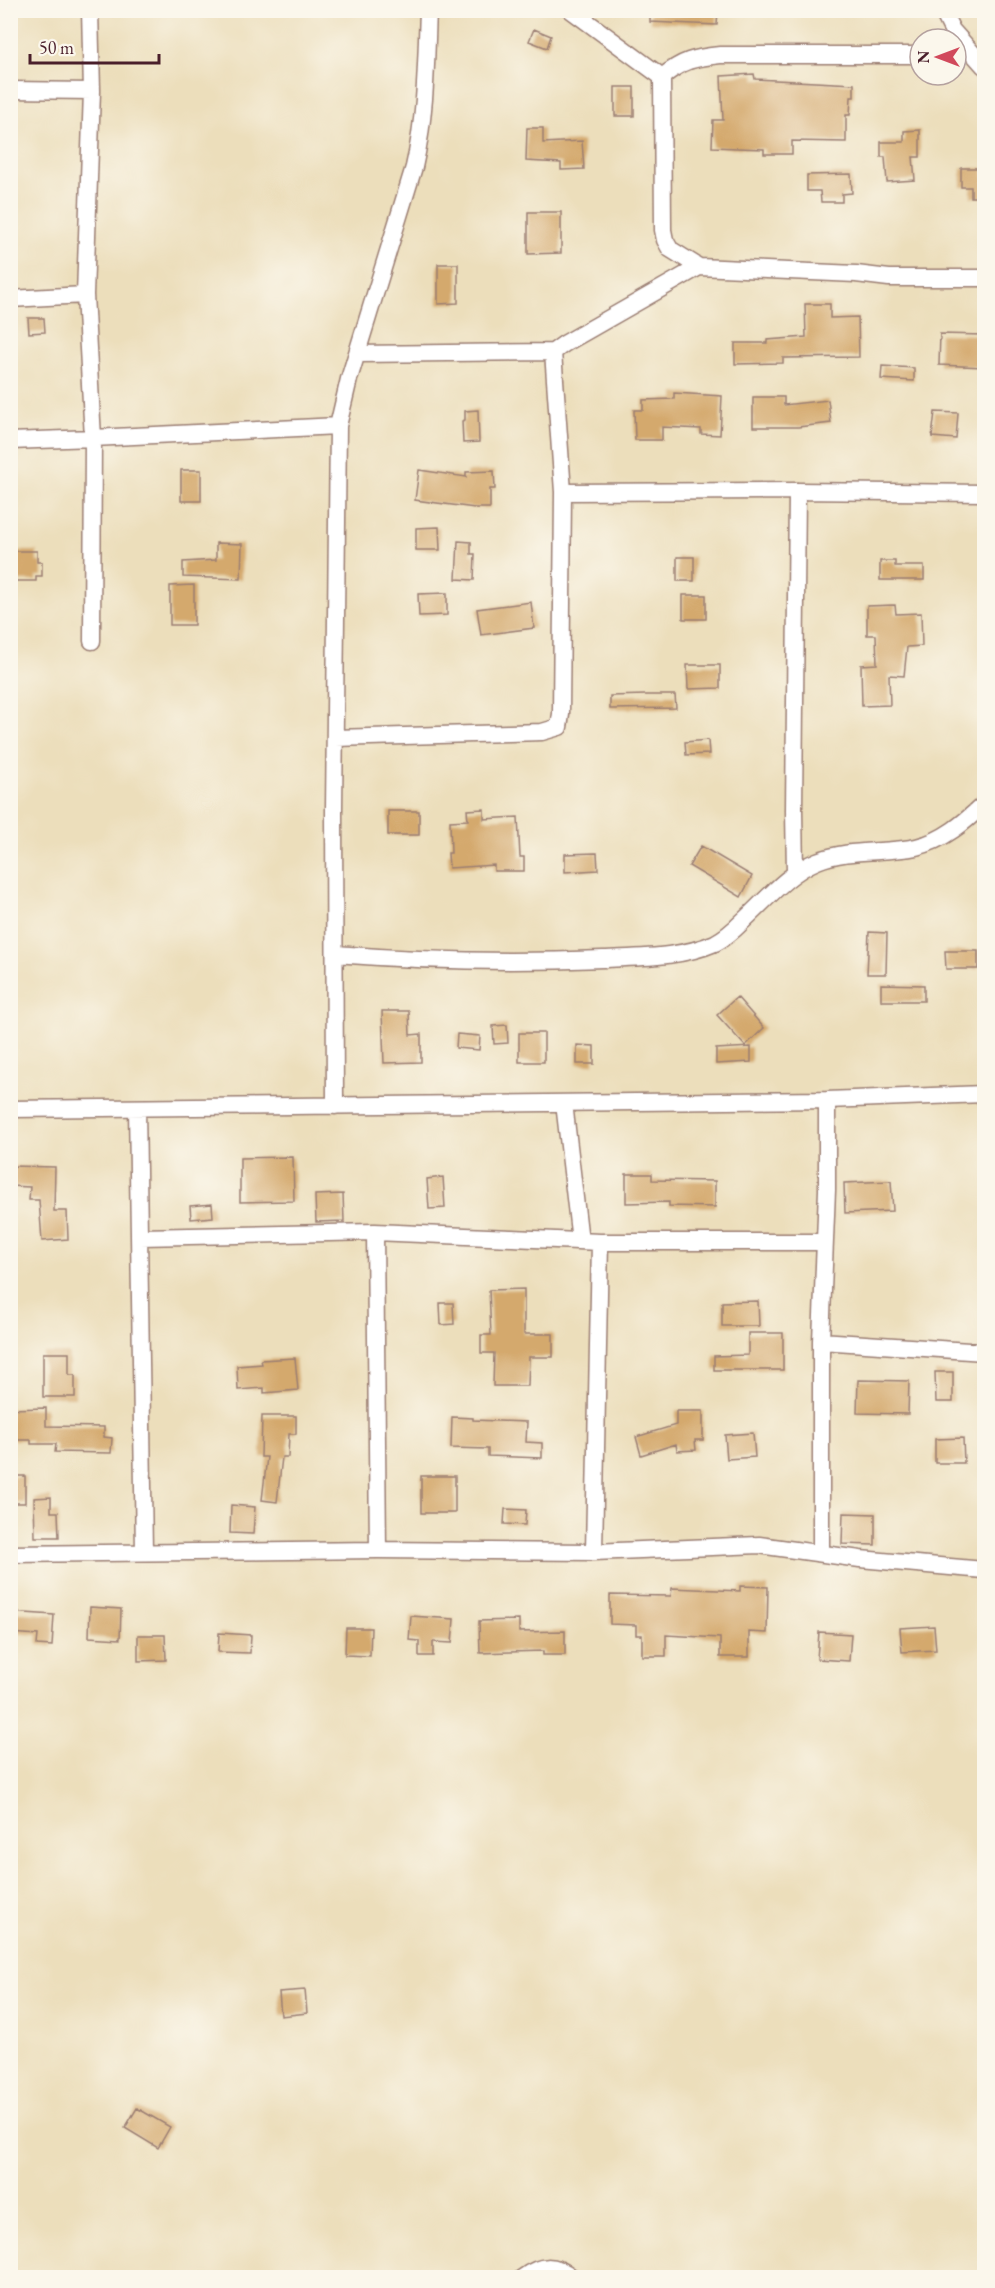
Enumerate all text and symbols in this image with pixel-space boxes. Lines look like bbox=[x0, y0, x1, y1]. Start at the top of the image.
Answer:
scale bar bbox=[30, 27, 159, 65]
north arrow bbox=[908, 27, 968, 87]
text: 50 m bbox=[39, 36, 74, 59]
text: N bbox=[913, 50, 934, 63]

